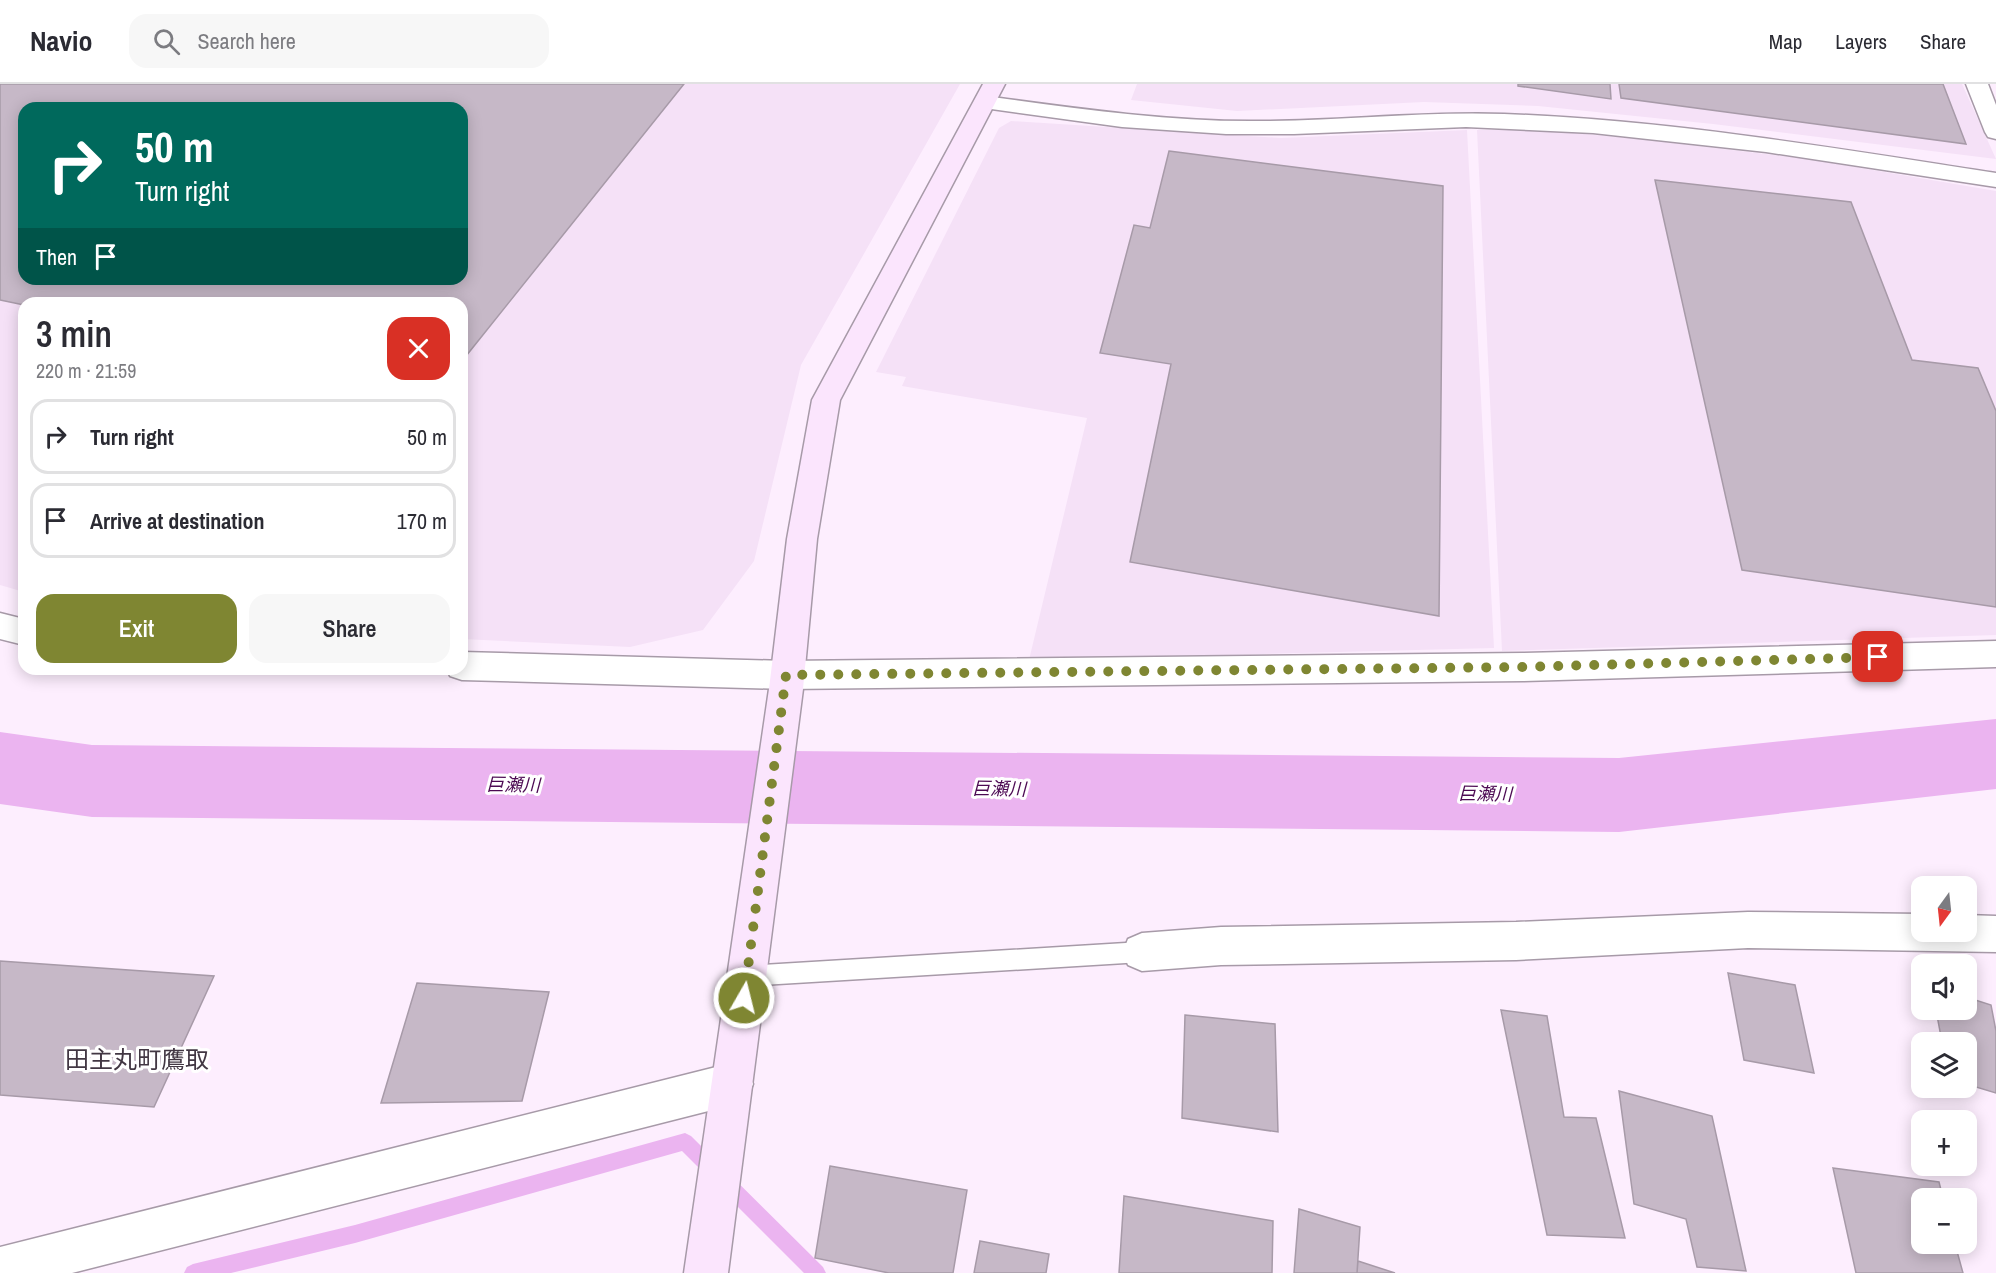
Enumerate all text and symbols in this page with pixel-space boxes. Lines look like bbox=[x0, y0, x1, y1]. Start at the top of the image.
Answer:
search box bbox=[129, 14, 549, 68]
text: Navio bbox=[30, 22, 93, 60]
icon: search bbox=[150, 25, 183, 58]
text: Search here bbox=[198, 26, 296, 56]
text: Map bbox=[1769, 27, 1802, 56]
text: Layers bbox=[1835, 27, 1887, 56]
text: Share bbox=[1920, 27, 1966, 56]
text: 50 m bbox=[135, 119, 214, 175]
icon: right bbox=[36, 126, 114, 204]
text: Turn right bbox=[135, 173, 229, 209]
icon: arrive bbox=[89, 240, 122, 273]
text: Then bbox=[36, 242, 77, 272]
text: 3 min bbox=[36, 310, 112, 358]
button: close bbox=[387, 317, 450, 380]
text: 220 m · 21:59 bbox=[36, 357, 136, 384]
icon: right bbox=[39, 420, 72, 453]
text: Turn right bbox=[90, 422, 174, 452]
text: 50 m bbox=[407, 422, 447, 452]
icon: arrive bbox=[39, 504, 72, 537]
text: Arrive at destination bbox=[90, 506, 264, 536]
text: 170 m bbox=[397, 506, 447, 536]
button: Exit bbox=[36, 594, 237, 663]
button: Share bbox=[249, 594, 450, 663]
pin bbox=[1852, 631, 1903, 682]
icon: arrive bbox=[1861, 640, 1894, 673]
water label: 巨瀬川 bbox=[486, 772, 542, 798]
water label: 巨瀬川 bbox=[972, 776, 1028, 802]
water label: 巨瀬川 bbox=[1458, 781, 1514, 807]
north arrow bbox=[1911, 876, 1977, 942]
map controls bbox=[1911, 876, 1977, 1254]
button: sound bbox=[1911, 954, 1977, 1020]
position arrow bbox=[712, 966, 776, 1030]
button: layers bbox=[1911, 1032, 1977, 1098]
district label: 田主丸町鷹取 bbox=[65, 1043, 209, 1075]
button: + bbox=[1911, 1110, 1977, 1176]
button: − bbox=[1911, 1188, 1977, 1254]

